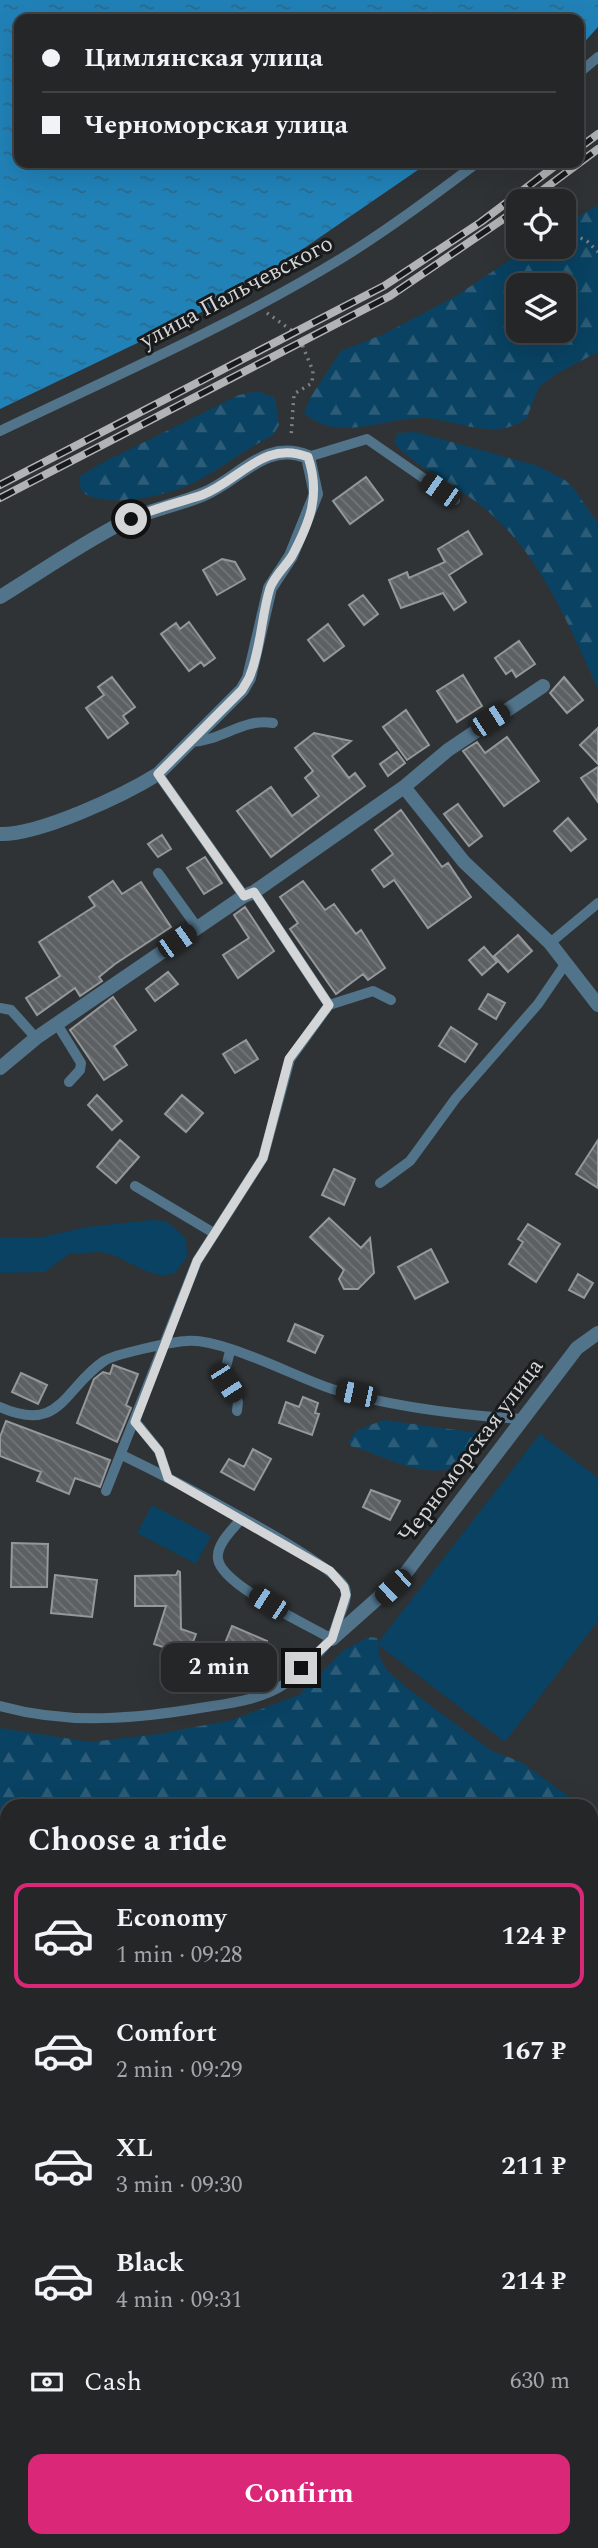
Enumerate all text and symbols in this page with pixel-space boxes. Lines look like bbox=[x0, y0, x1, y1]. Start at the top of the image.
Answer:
text: Цимлянская улица bbox=[84, 38, 323, 78]
text: Черноморская улица bbox=[84, 105, 348, 145]
map controls bbox=[506, 189, 576, 343]
button: locate bbox=[506, 189, 576, 259]
street label: улица Пальчевского bbox=[133, 227, 340, 359]
button: layers bbox=[506, 273, 576, 343]
car bbox=[417, 469, 464, 511]
route start bbox=[115, 503, 147, 535]
car bbox=[467, 700, 514, 740]
car bbox=[154, 920, 201, 962]
street label: Черноморская улица bbox=[390, 1351, 552, 1551]
car bbox=[207, 1360, 248, 1406]
car bbox=[334, 1379, 379, 1409]
car bbox=[371, 1565, 416, 1609]
car bbox=[245, 1583, 292, 1623]
callout: 2 min bbox=[161, 1644, 276, 1692]
text: 2 min bbox=[188, 1650, 250, 1685]
route end bbox=[285, 1652, 317, 1684]
text: Choose a ride bbox=[28, 1816, 227, 1865]
text: Economy bbox=[116, 1898, 226, 1938]
icon: car bbox=[32, 1904, 95, 1967]
text: 124 ₽ bbox=[501, 1916, 566, 1956]
text: 1 min · 09:28 bbox=[116, 1938, 243, 1973]
text: Comfort bbox=[116, 2013, 217, 2053]
icon: car bbox=[32, 2019, 95, 2082]
text: 167 ₽ bbox=[501, 2031, 566, 2071]
text: 2 min · 09:29 bbox=[116, 2053, 243, 2088]
text: XL bbox=[116, 2128, 153, 2168]
icon: car bbox=[32, 2134, 95, 2197]
text: 211 ₽ bbox=[501, 2146, 566, 2186]
text: 3 min · 09:30 bbox=[116, 2168, 243, 2203]
text: Black bbox=[116, 2243, 184, 2283]
icon: car bbox=[32, 2249, 95, 2312]
text: 214 ₽ bbox=[501, 2261, 566, 2301]
text: 4 min · 09:31 bbox=[116, 2283, 243, 2318]
text: Cash bbox=[84, 2362, 142, 2402]
icon: cash bbox=[28, 2363, 66, 2401]
text: 630 m bbox=[510, 2364, 570, 2399]
button: Confirm bbox=[28, 2454, 570, 2534]

